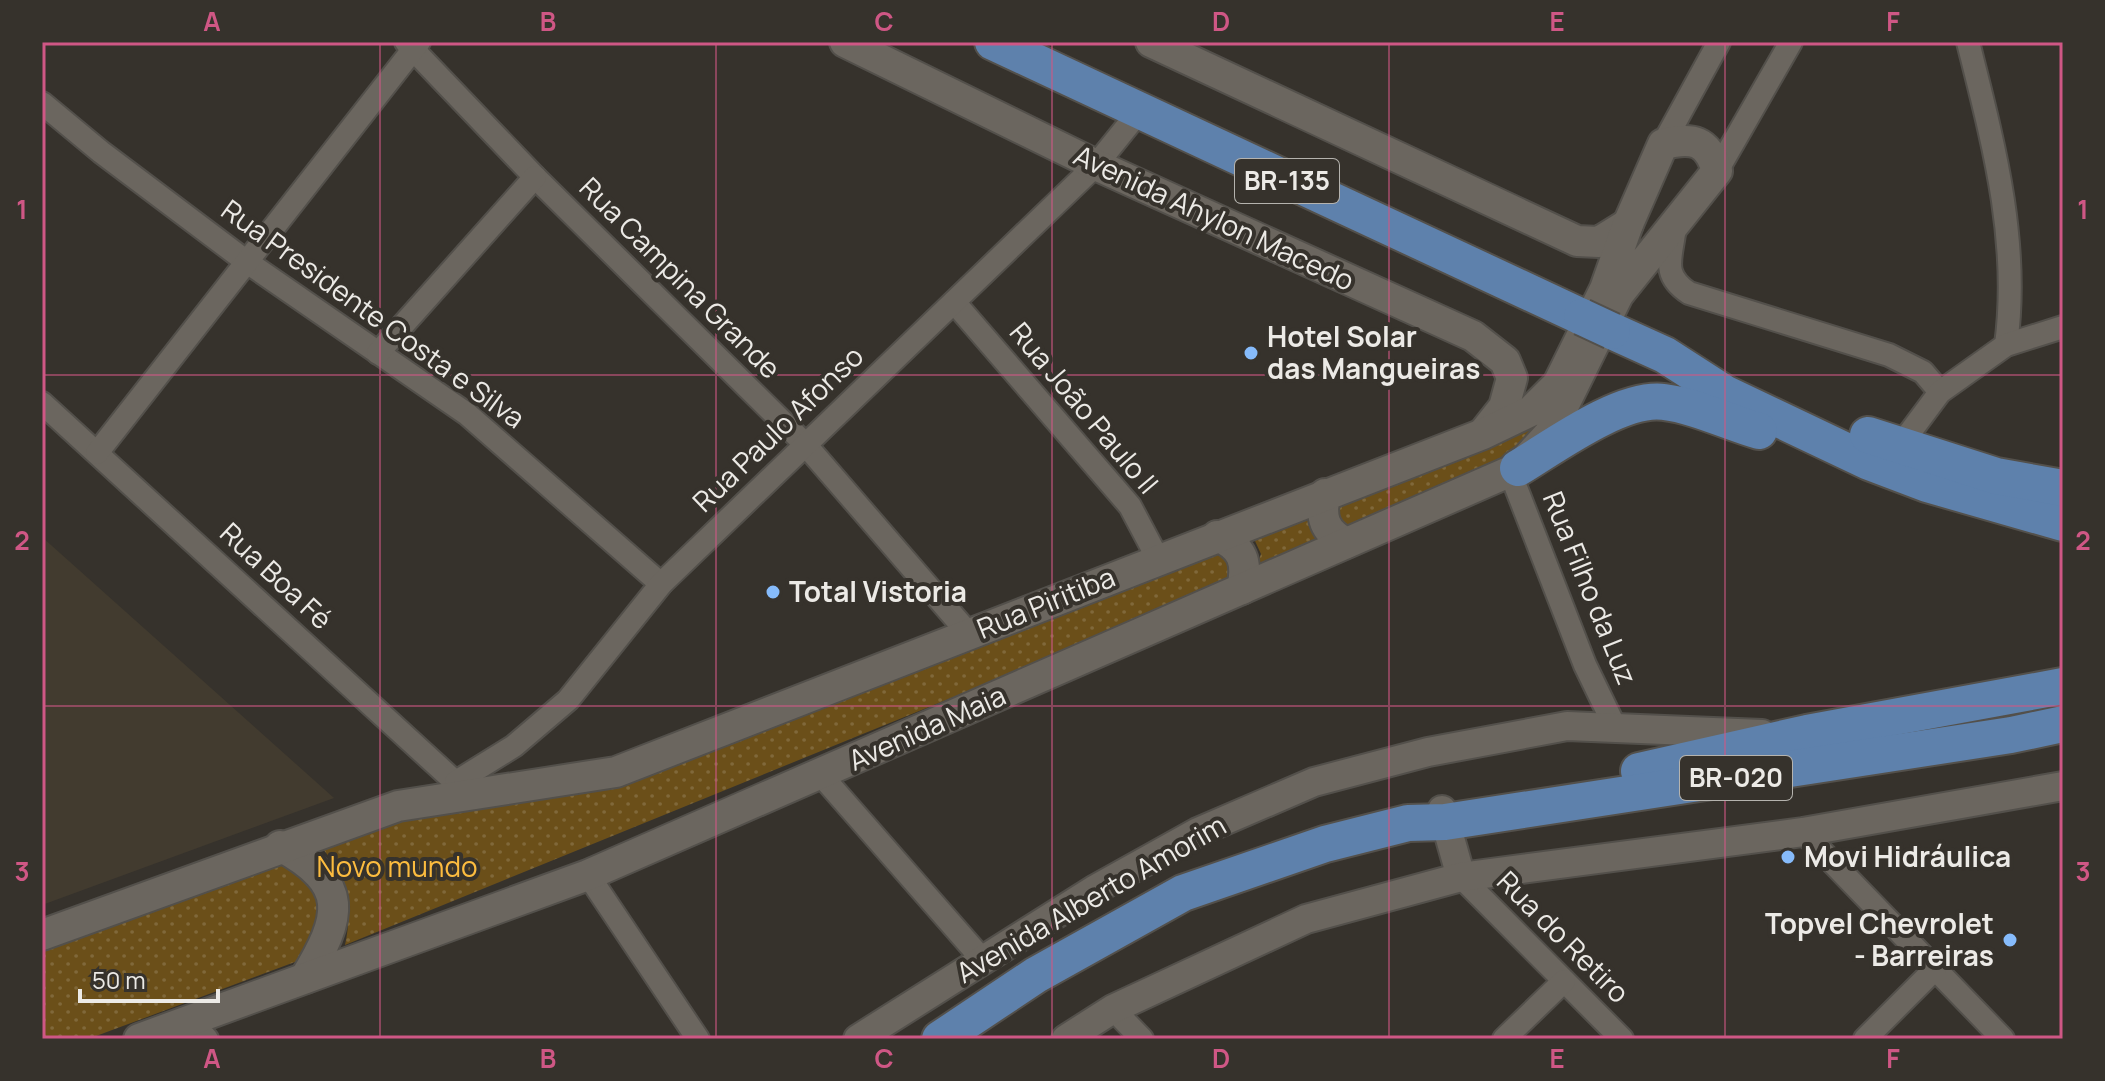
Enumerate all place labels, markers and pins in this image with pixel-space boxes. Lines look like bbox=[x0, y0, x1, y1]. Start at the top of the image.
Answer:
place label: Hotel Solar das Mangueiras bbox=[1267, 317, 1480, 387]
marker: Hotel Solar das Mangueiras bbox=[1242, 344, 1260, 362]
place label: Total Vistoria bbox=[789, 572, 967, 610]
marker: Total Vistoria bbox=[764, 583, 782, 601]
place label: Movi Hidráulica bbox=[1804, 837, 2011, 875]
marker: Movi Hidráulica bbox=[1779, 848, 1797, 866]
place label: Topvel Chevrolet - Barreiras bbox=[1765, 904, 1994, 974]
marker: Topvel Chevrolet - Barreiras bbox=[2001, 931, 2019, 949]

